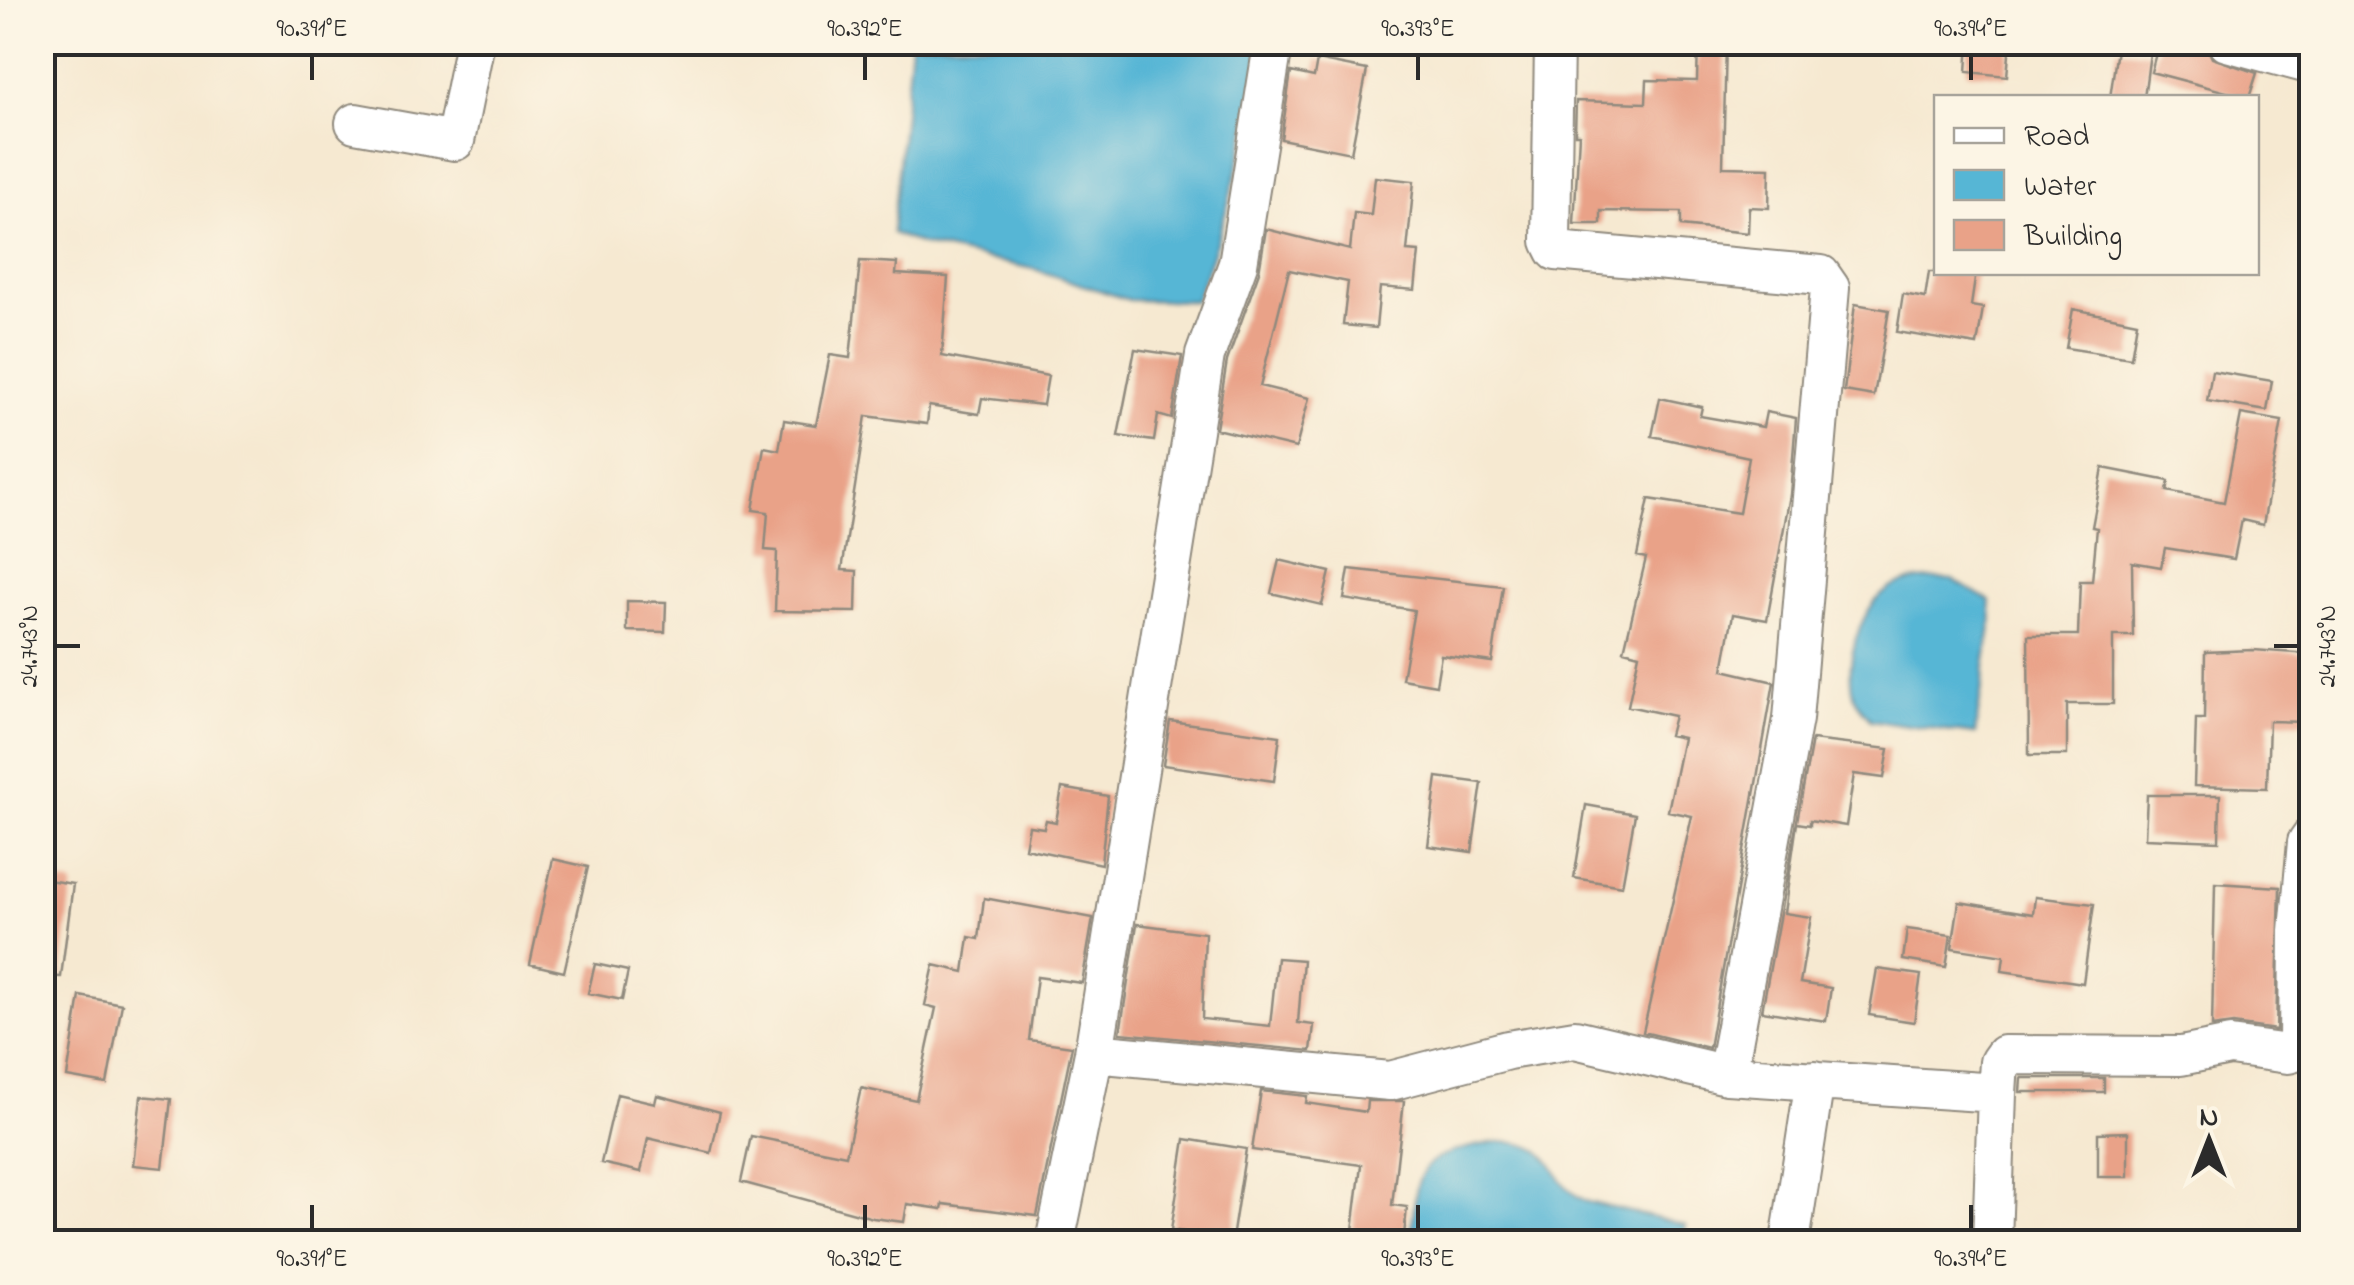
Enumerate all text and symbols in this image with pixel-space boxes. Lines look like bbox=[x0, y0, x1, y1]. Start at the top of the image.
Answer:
text: 90.391°E bbox=[276, 12, 348, 48]
text: 90.392°E bbox=[827, 12, 903, 48]
text: 90.393°E bbox=[1381, 12, 1455, 48]
text: 90.394°E bbox=[1934, 12, 2008, 48]
legend bbox=[1934, 95, 2259, 275]
text: Road bbox=[2024, 116, 2089, 160]
text: Water bbox=[2024, 166, 2097, 210]
text: Building bbox=[2023, 216, 2122, 260]
text: 24.743°N bbox=[13, 605, 49, 687]
text: 24.743°N bbox=[2311, 605, 2347, 687]
north arrow bbox=[2159, 1090, 2259, 1190]
text: N bbox=[2200, 1098, 2218, 1139]
text: 90.391°E bbox=[276, 1242, 348, 1278]
text: 90.392°E bbox=[827, 1242, 903, 1278]
text: 90.393°E bbox=[1381, 1242, 1455, 1278]
text: 90.394°E bbox=[1934, 1242, 2008, 1278]

